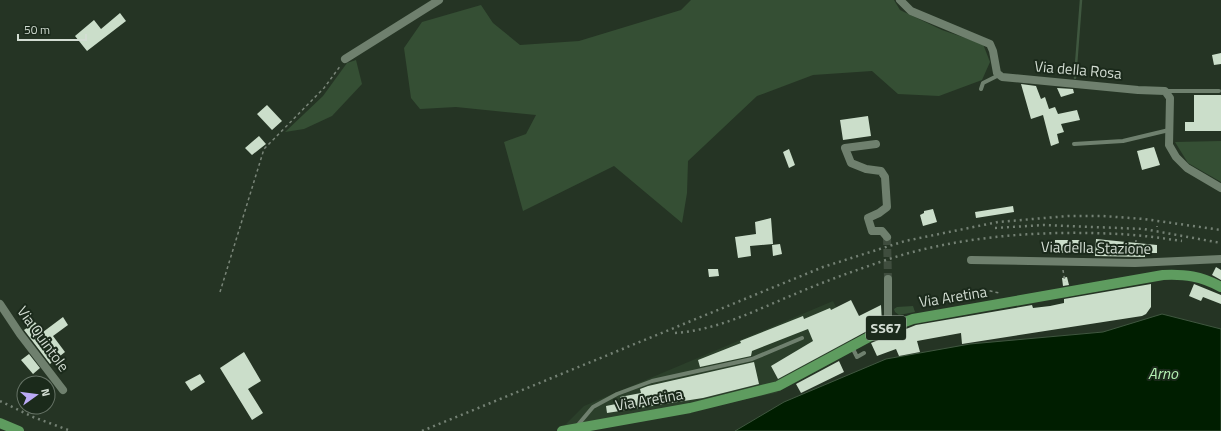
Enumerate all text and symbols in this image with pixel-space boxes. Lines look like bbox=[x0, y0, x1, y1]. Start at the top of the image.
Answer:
scale bar bbox=[18, 16, 86, 42]
text: 50 m bbox=[24, 20, 50, 39]
street label: Via della Rosa bbox=[1033, 54, 1123, 85]
street label: Via della Stazione bbox=[1041, 235, 1151, 260]
street label: Via Aretina bbox=[917, 280, 989, 313]
street label: Via Quintole bbox=[12, 301, 75, 376]
road number: SS67 bbox=[866, 316, 906, 340]
water label: Arno bbox=[1148, 361, 1179, 385]
north arrow bbox=[16, 375, 56, 415]
street label: Via Aretina bbox=[613, 382, 685, 417]
text: N bbox=[37, 387, 54, 398]

